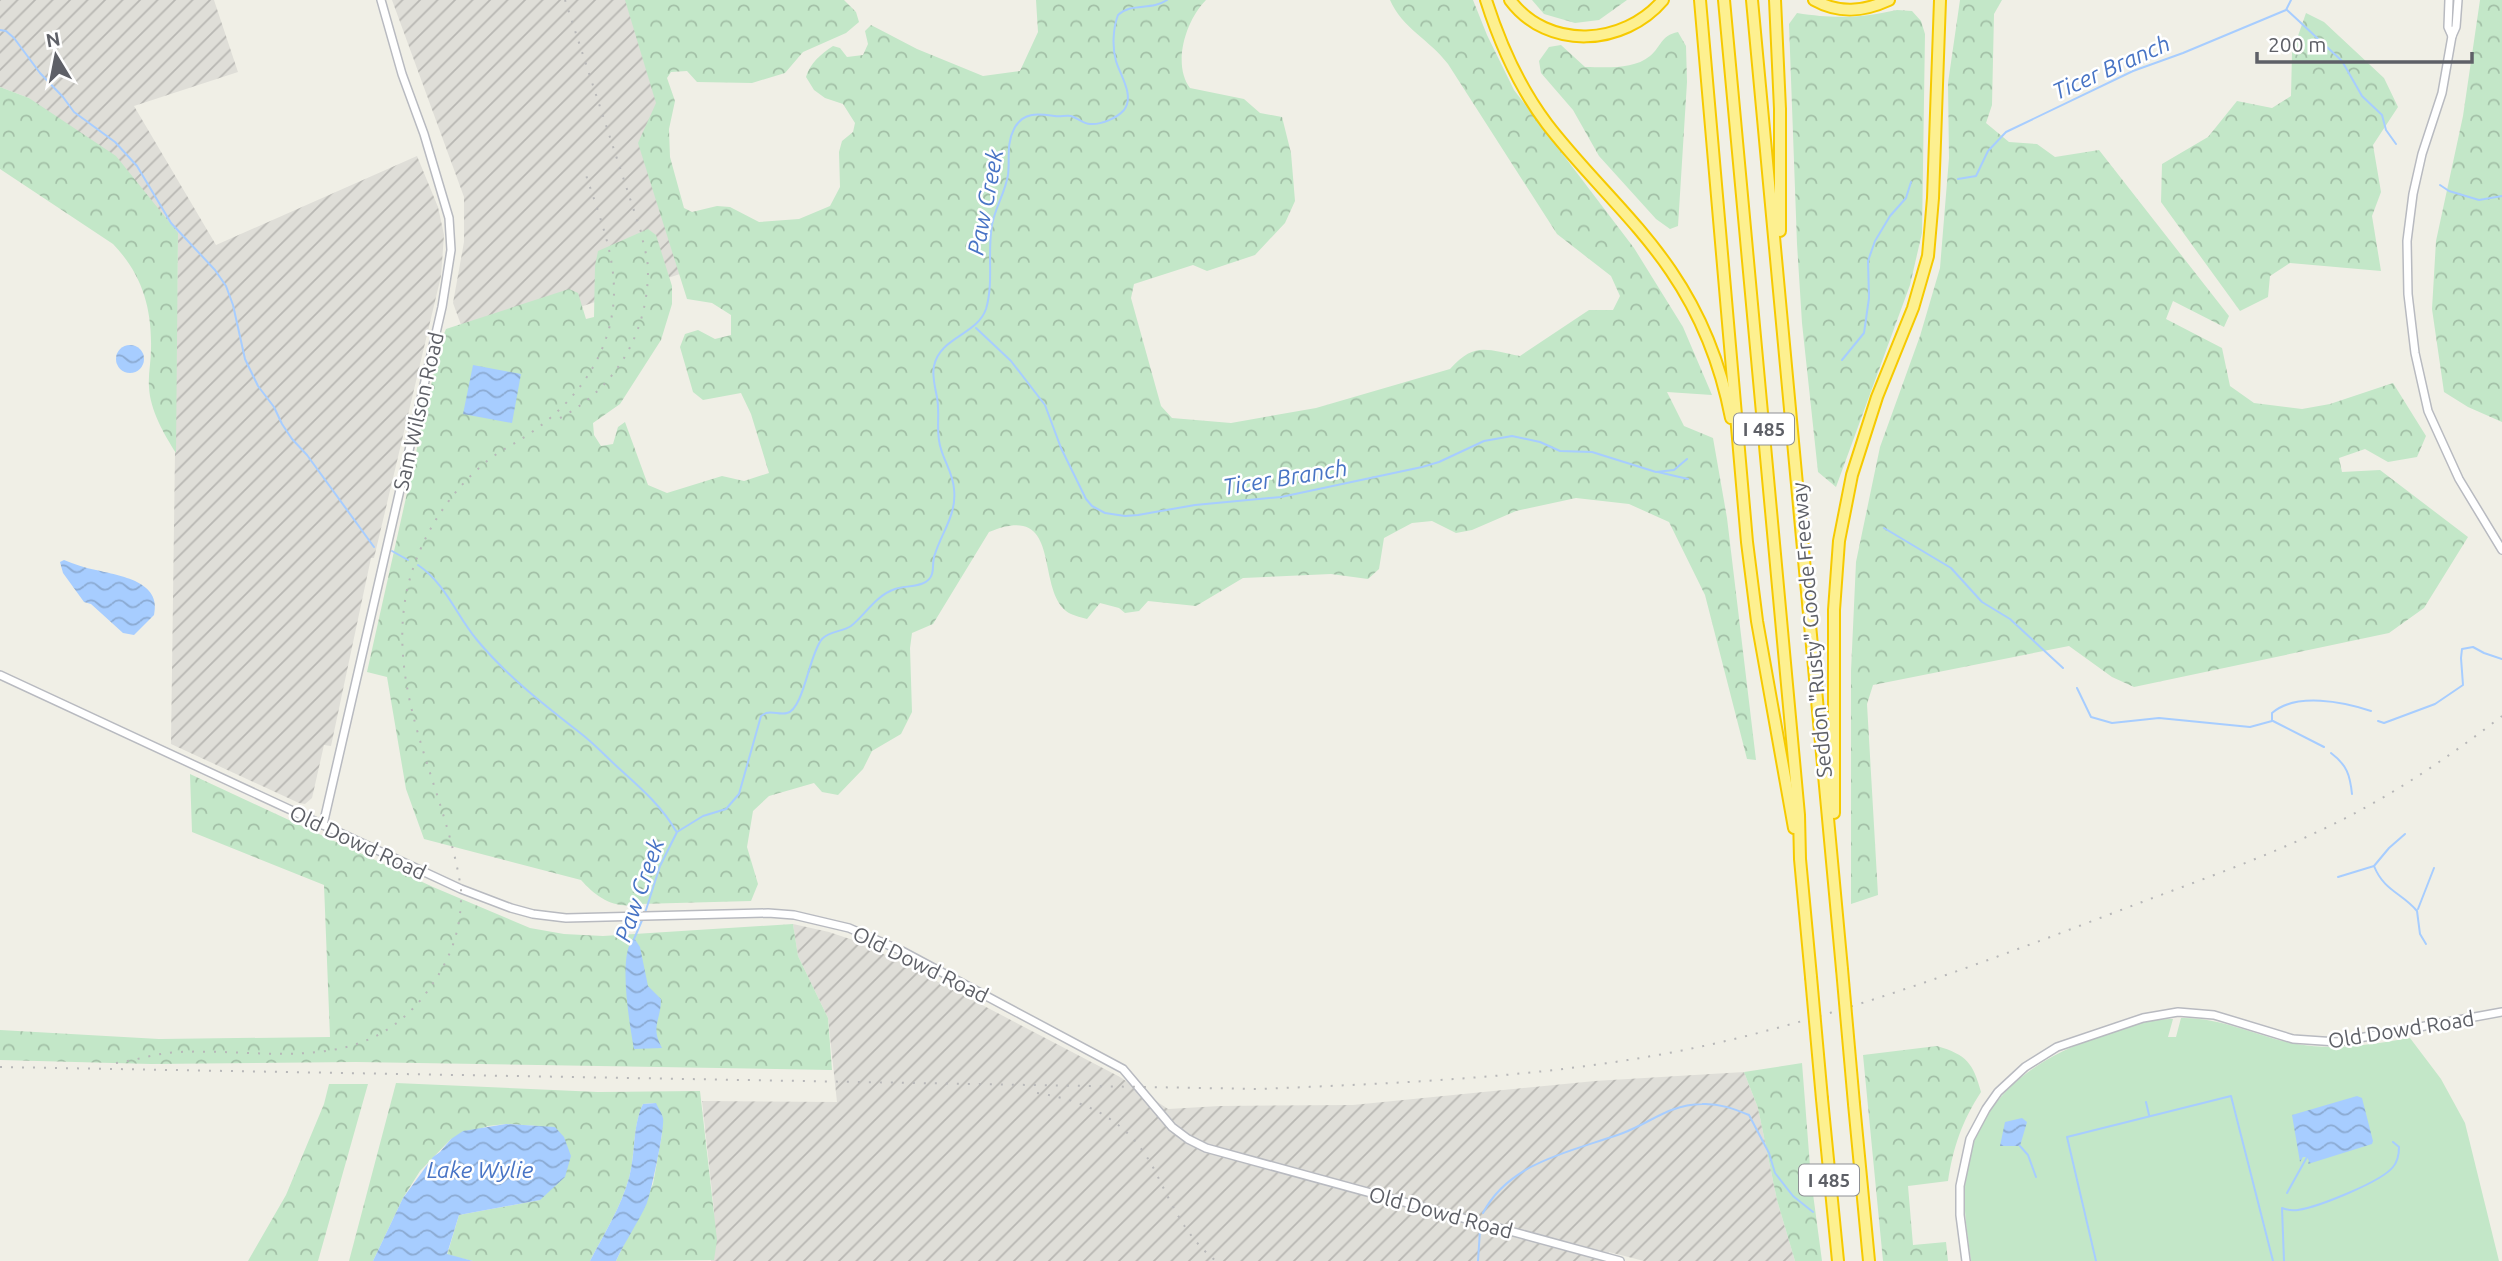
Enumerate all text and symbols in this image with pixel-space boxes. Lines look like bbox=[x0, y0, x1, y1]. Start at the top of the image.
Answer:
north arrow bbox=[21, 21, 91, 91]
scale bar bbox=[2257, 21, 2472, 65]
text: N bbox=[44, 27, 62, 51]
water label: Ticer Branch bbox=[2048, 30, 2174, 104]
text: 200 m bbox=[2268, 32, 2326, 56]
water label: Paw Creek bbox=[963, 147, 1008, 257]
street label: Sam Wilson Road bbox=[388, 329, 448, 493]
road number: I 485 bbox=[1734, 414, 1794, 444]
water label: Ticer Branch bbox=[1221, 455, 1349, 499]
street label: Seddon "Rusty" Goode Freeway bbox=[1786, 481, 1836, 779]
street label: Old Dowd Road bbox=[286, 800, 430, 884]
water label: Paw Creek bbox=[610, 835, 668, 945]
street label: Old Dowd Road bbox=[849, 921, 993, 1007]
street label: Old Dowd Road bbox=[2326, 1006, 2476, 1052]
water label: Lake Wylie bbox=[427, 1157, 534, 1182]
road number: I 485 bbox=[1799, 1164, 1859, 1196]
street label: Old Dowd Road bbox=[1367, 1181, 1515, 1243]

